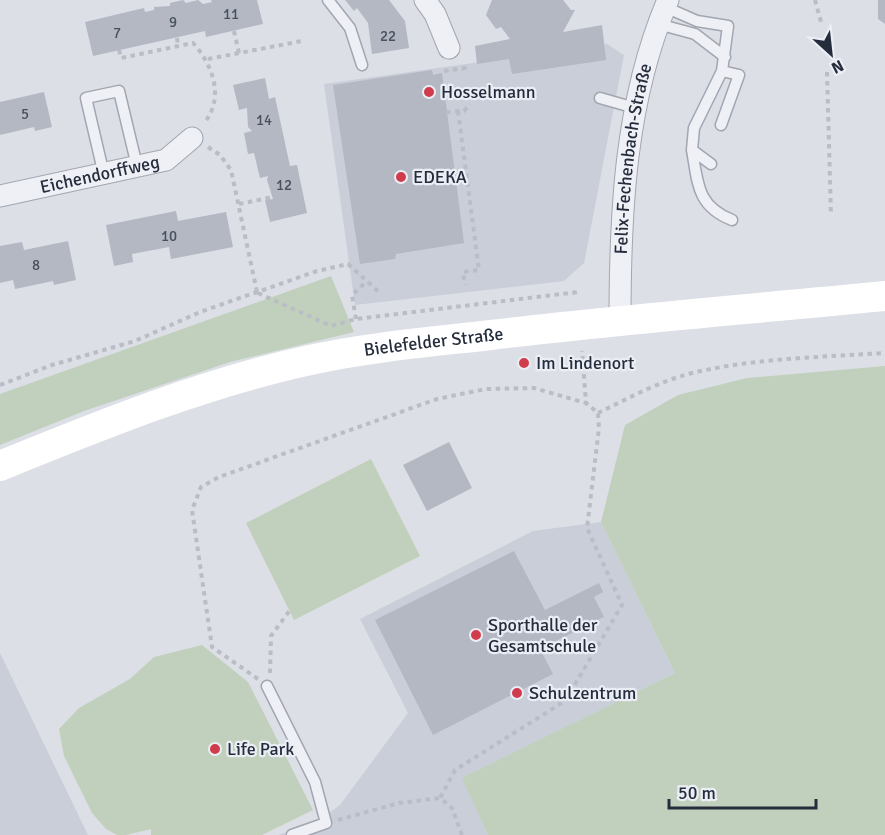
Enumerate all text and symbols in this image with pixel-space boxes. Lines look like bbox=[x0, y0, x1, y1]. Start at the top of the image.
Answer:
house number: 11 bbox=[223, 5, 239, 23]
house number: 9 bbox=[169, 13, 177, 31]
house number: 7 bbox=[113, 24, 121, 42]
north arrow bbox=[801, 24, 861, 84]
house number: 22 bbox=[380, 27, 396, 45]
text: N bbox=[828, 55, 847, 78]
street label: Felix-Fechenbach-Straße bbox=[610, 61, 656, 255]
place label: Hosselmann bbox=[441, 81, 536, 103]
marker: Hosselmann bbox=[422, 85, 436, 99]
house number: 5 bbox=[21, 105, 29, 123]
house number: 14 bbox=[256, 111, 272, 129]
street label: Eichendorffweg bbox=[38, 151, 161, 198]
place label: EDEKA bbox=[413, 166, 467, 188]
marker: EDEKA bbox=[394, 170, 408, 184]
house number: 12 bbox=[276, 176, 292, 194]
house number: 10 bbox=[161, 227, 177, 245]
house number: 8 bbox=[32, 256, 40, 274]
street label: Bielefelder Straße bbox=[362, 323, 505, 361]
place label: Im Lindenort bbox=[536, 352, 634, 374]
marker: Im Lindenort bbox=[517, 356, 531, 370]
place label: Sporthalle der Gesamtschule bbox=[488, 614, 598, 657]
marker: Sporthalle der Gesamtschule bbox=[469, 628, 483, 642]
place label: Schulzentrum bbox=[529, 682, 636, 704]
marker: Schulzentrum bbox=[510, 686, 524, 700]
place label: Life Park bbox=[227, 738, 294, 760]
marker: Life Park bbox=[208, 742, 222, 756]
scale bar bbox=[669, 772, 816, 810]
text: 50 m bbox=[678, 782, 716, 804]

